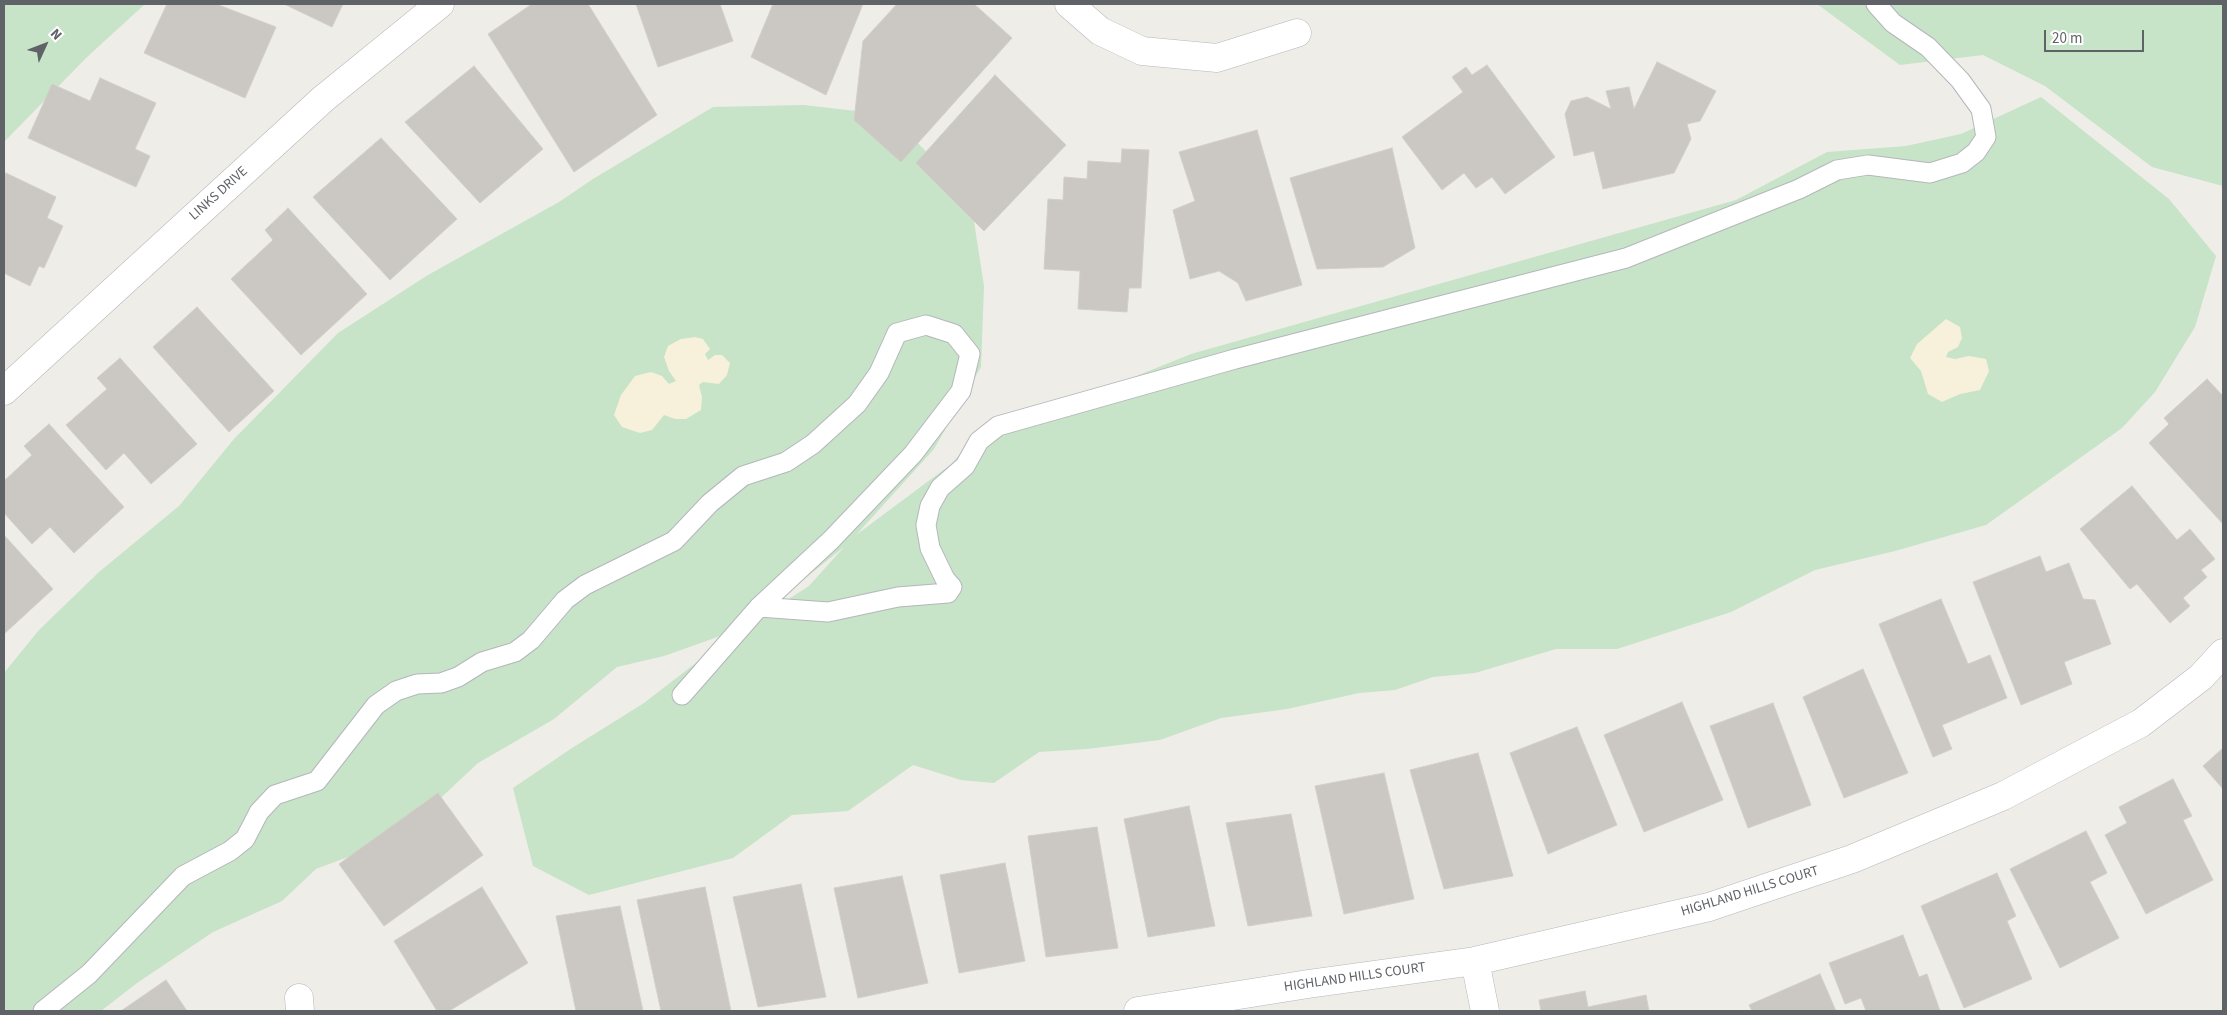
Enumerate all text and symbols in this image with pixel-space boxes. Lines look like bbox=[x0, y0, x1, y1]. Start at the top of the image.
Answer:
north arrow bbox=[20, 20, 70, 70]
scale bar bbox=[2047, 20, 2147, 52]
text: N bbox=[45, 25, 66, 45]
text: 20 m bbox=[2052, 28, 2082, 49]
street label: LINKS DRIVE bbox=[186, 163, 252, 225]
street label: HIGHLAND HILLS COURT bbox=[1679, 863, 1821, 921]
street label: HIGHLAND HILLS COURT bbox=[1283, 960, 1427, 996]

